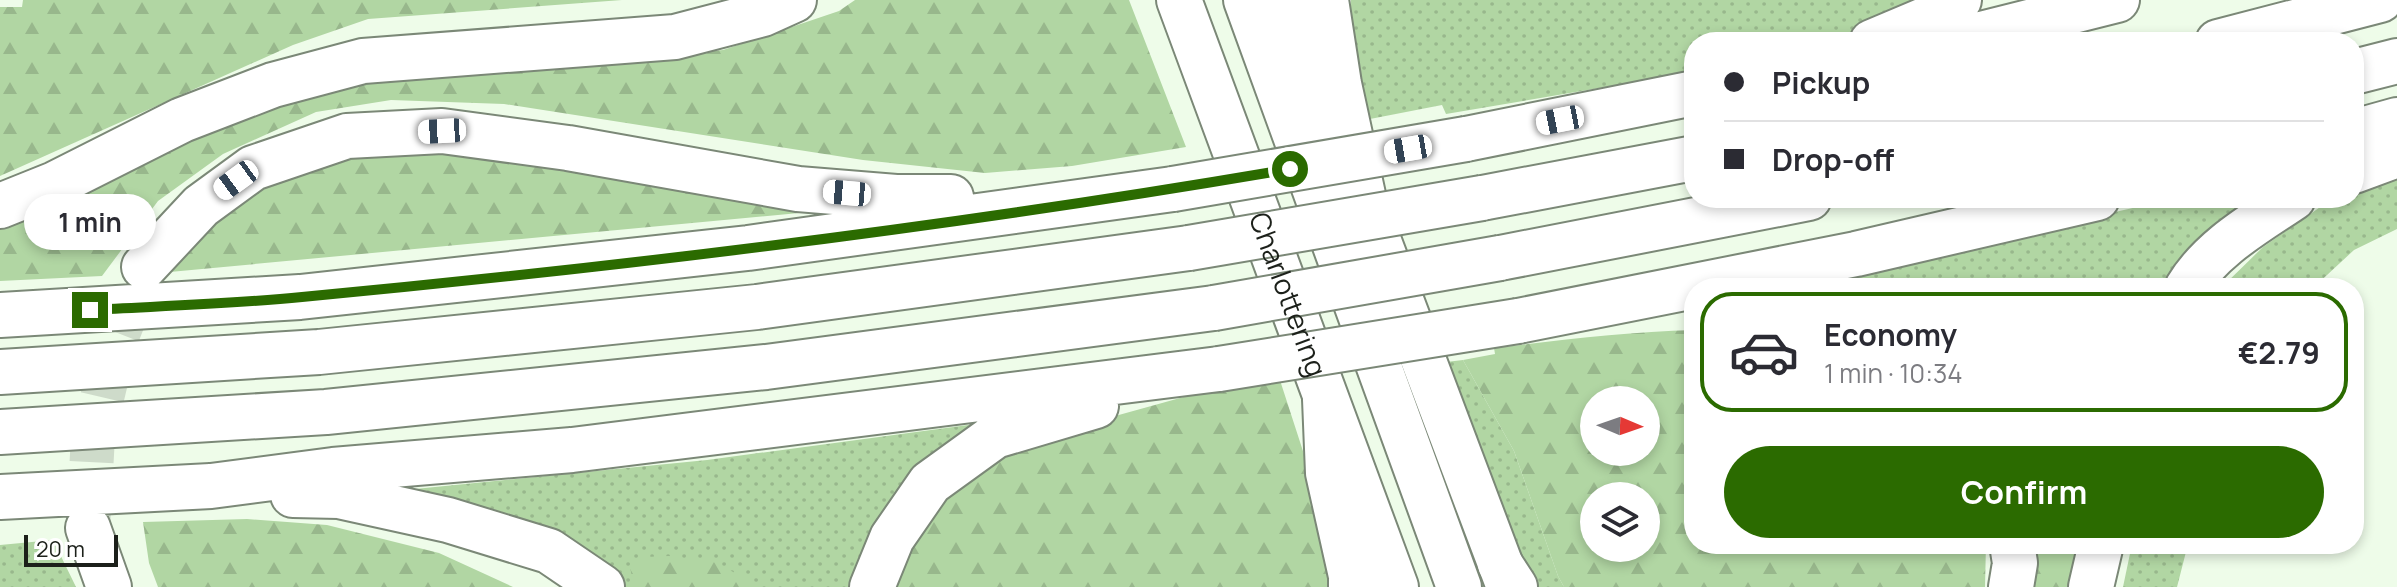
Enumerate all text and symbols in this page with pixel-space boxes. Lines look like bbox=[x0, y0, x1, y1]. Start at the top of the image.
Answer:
text: Pickup bbox=[1772, 62, 1870, 103]
car bbox=[1534, 104, 1586, 136]
car bbox=[417, 118, 467, 144]
car bbox=[1382, 133, 1434, 165]
text: Drop-off bbox=[1772, 139, 1894, 180]
route start bbox=[1272, 151, 1308, 187]
car bbox=[210, 156, 262, 204]
car bbox=[822, 179, 872, 207]
callout: 1 min bbox=[24, 194, 156, 250]
text: 1 min bbox=[58, 204, 122, 240]
street label: Charlottering bbox=[1241, 207, 1337, 382]
route end bbox=[72, 292, 108, 328]
text: Economy bbox=[1824, 314, 1957, 355]
icon: car bbox=[1728, 316, 1800, 388]
text: €2.79 bbox=[2238, 332, 2320, 373]
text: 1 min · 10:34 bbox=[1824, 355, 1963, 391]
north arrow bbox=[1580, 386, 1660, 466]
map controls bbox=[1580, 386, 1660, 562]
button: Confirm bbox=[1724, 446, 2324, 538]
button: layers bbox=[1580, 482, 1660, 562]
scale bar bbox=[24, 531, 118, 567]
text: 20 m bbox=[36, 534, 85, 564]

